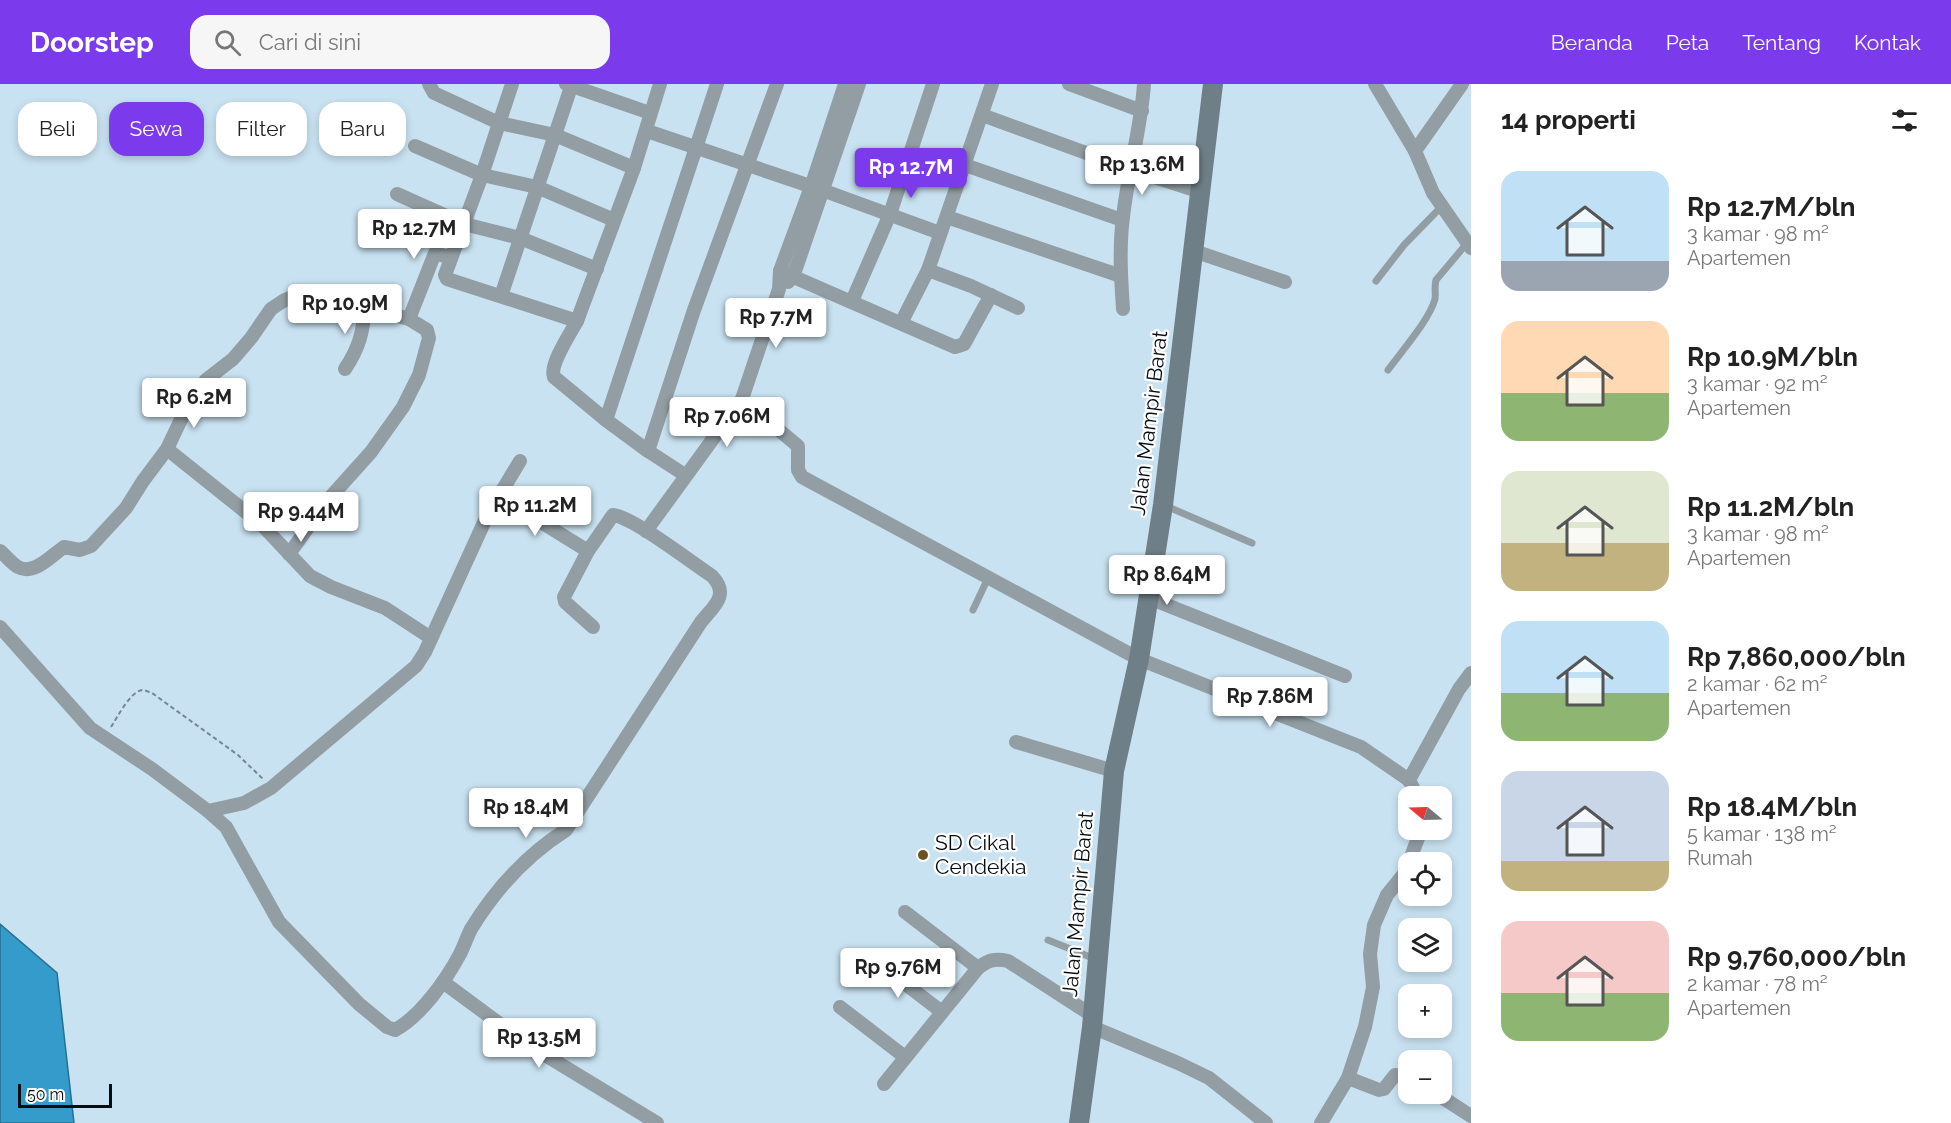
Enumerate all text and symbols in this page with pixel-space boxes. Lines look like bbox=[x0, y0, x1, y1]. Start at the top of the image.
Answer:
search box bbox=[190, 15, 610, 69]
text: Doorstep bbox=[30, 26, 154, 59]
icon: search bbox=[211, 26, 244, 59]
text: Cari di sini bbox=[259, 29, 361, 55]
text: Beranda bbox=[1551, 30, 1633, 55]
text: Peta bbox=[1666, 30, 1709, 55]
text: Tentang bbox=[1742, 30, 1821, 55]
text: Kontak bbox=[1854, 30, 1921, 55]
chip: Beli bbox=[18, 102, 97, 156]
chip: Sewa bbox=[109, 102, 204, 156]
chip: Filter bbox=[216, 102, 307, 156]
chip: Baru bbox=[319, 102, 406, 156]
icon: filters bbox=[1888, 104, 1921, 137]
text: 14 properti bbox=[1501, 105, 1636, 135]
pin: Rp 13.6M bbox=[1080, 145, 1204, 196]
pin: Rp 12.7M bbox=[849, 148, 973, 199]
text: Rp 13.6M bbox=[1099, 152, 1185, 176]
text: Rp 12.7M bbox=[869, 155, 953, 179]
text: Rp 12.7M/bln bbox=[1687, 192, 1855, 222]
icon: home bbox=[1549, 195, 1621, 267]
pin: Rp 12.7M bbox=[352, 209, 476, 260]
text: Rp 12.7M bbox=[372, 216, 456, 240]
text: 3 kamar · 98 m² bbox=[1687, 222, 1829, 246]
text: Apartemen bbox=[1687, 246, 1791, 270]
pin: Rp 10.9M bbox=[283, 284, 407, 335]
text: Rp 10.9M bbox=[302, 291, 388, 315]
pin: Rp 7.7M bbox=[721, 298, 831, 349]
text: Rp 7.7M bbox=[739, 305, 813, 329]
street label: Jalan Mampir Barat bbox=[1125, 329, 1172, 517]
text: Rp 10.9M/bln bbox=[1687, 342, 1858, 372]
icon: home bbox=[1549, 345, 1621, 417]
text: 3 kamar · 92 m² bbox=[1687, 372, 1827, 396]
pin: Rp 6.2M bbox=[139, 378, 249, 429]
text: Rp 6.2M bbox=[156, 385, 232, 409]
text: Apartemen bbox=[1687, 396, 1791, 420]
pin: Rp 7.06M bbox=[665, 397, 789, 448]
text: Rp 7.06M bbox=[683, 404, 771, 428]
pin: Rp 11.2M bbox=[473, 486, 597, 537]
pin: Rp 9.44M bbox=[239, 492, 363, 543]
text: Rp 11.2M/bln bbox=[1687, 492, 1854, 522]
text: Rp 11.2M bbox=[493, 493, 577, 517]
icon: home bbox=[1549, 495, 1621, 567]
text: Rp 9.44M bbox=[257, 499, 345, 523]
text: 3 kamar · 98 m² bbox=[1687, 522, 1829, 546]
text: Apartemen bbox=[1687, 546, 1791, 570]
pin: Rp 8.64M bbox=[1105, 555, 1229, 606]
text: Rp 8.64M bbox=[1123, 562, 1211, 586]
text: Rp 7,860,000/bln bbox=[1687, 642, 1906, 672]
icon: home bbox=[1549, 645, 1621, 717]
text: 2 kamar · 62 m² bbox=[1687, 672, 1828, 696]
pin: Rp 7.86M bbox=[1208, 677, 1332, 728]
text: Rp 7.86M bbox=[1227, 684, 1313, 708]
text: Apartemen bbox=[1687, 696, 1791, 720]
north arrow bbox=[1398, 786, 1452, 840]
map controls bbox=[1398, 786, 1452, 1104]
pin: Rp 18.4M bbox=[464, 788, 588, 839]
text: Rp 18.4M/bln bbox=[1687, 792, 1857, 822]
text: Rp 18.4M bbox=[483, 795, 569, 819]
icon: home bbox=[1549, 795, 1621, 867]
street label: Jalan Mampir Barat bbox=[1057, 810, 1098, 998]
text: 5 kamar · 138 m² bbox=[1687, 822, 1837, 846]
place label: SD Cikal Cendekia bbox=[935, 830, 1027, 879]
text: Rumah bbox=[1687, 846, 1753, 870]
marker: SD Cikal Cendekia bbox=[916, 848, 930, 862]
button: locate bbox=[1398, 852, 1452, 906]
button: layers bbox=[1398, 918, 1452, 972]
text: Rp 9,760,000/bln bbox=[1687, 942, 1906, 972]
icon: home bbox=[1549, 945, 1621, 1017]
pin: Rp 9.76M bbox=[836, 948, 960, 999]
text: Rp 9.76M bbox=[854, 955, 942, 979]
text: 2 kamar · 78 m² bbox=[1687, 972, 1828, 996]
button: + bbox=[1398, 984, 1452, 1038]
text: Apartemen bbox=[1687, 996, 1791, 1020]
pin: Rp 13.5M bbox=[477, 1018, 601, 1069]
text: Rp 13.5M bbox=[497, 1025, 581, 1049]
button: − bbox=[1398, 1050, 1452, 1104]
scale bar bbox=[18, 1081, 112, 1108]
text: 50 m bbox=[27, 1085, 64, 1104]

